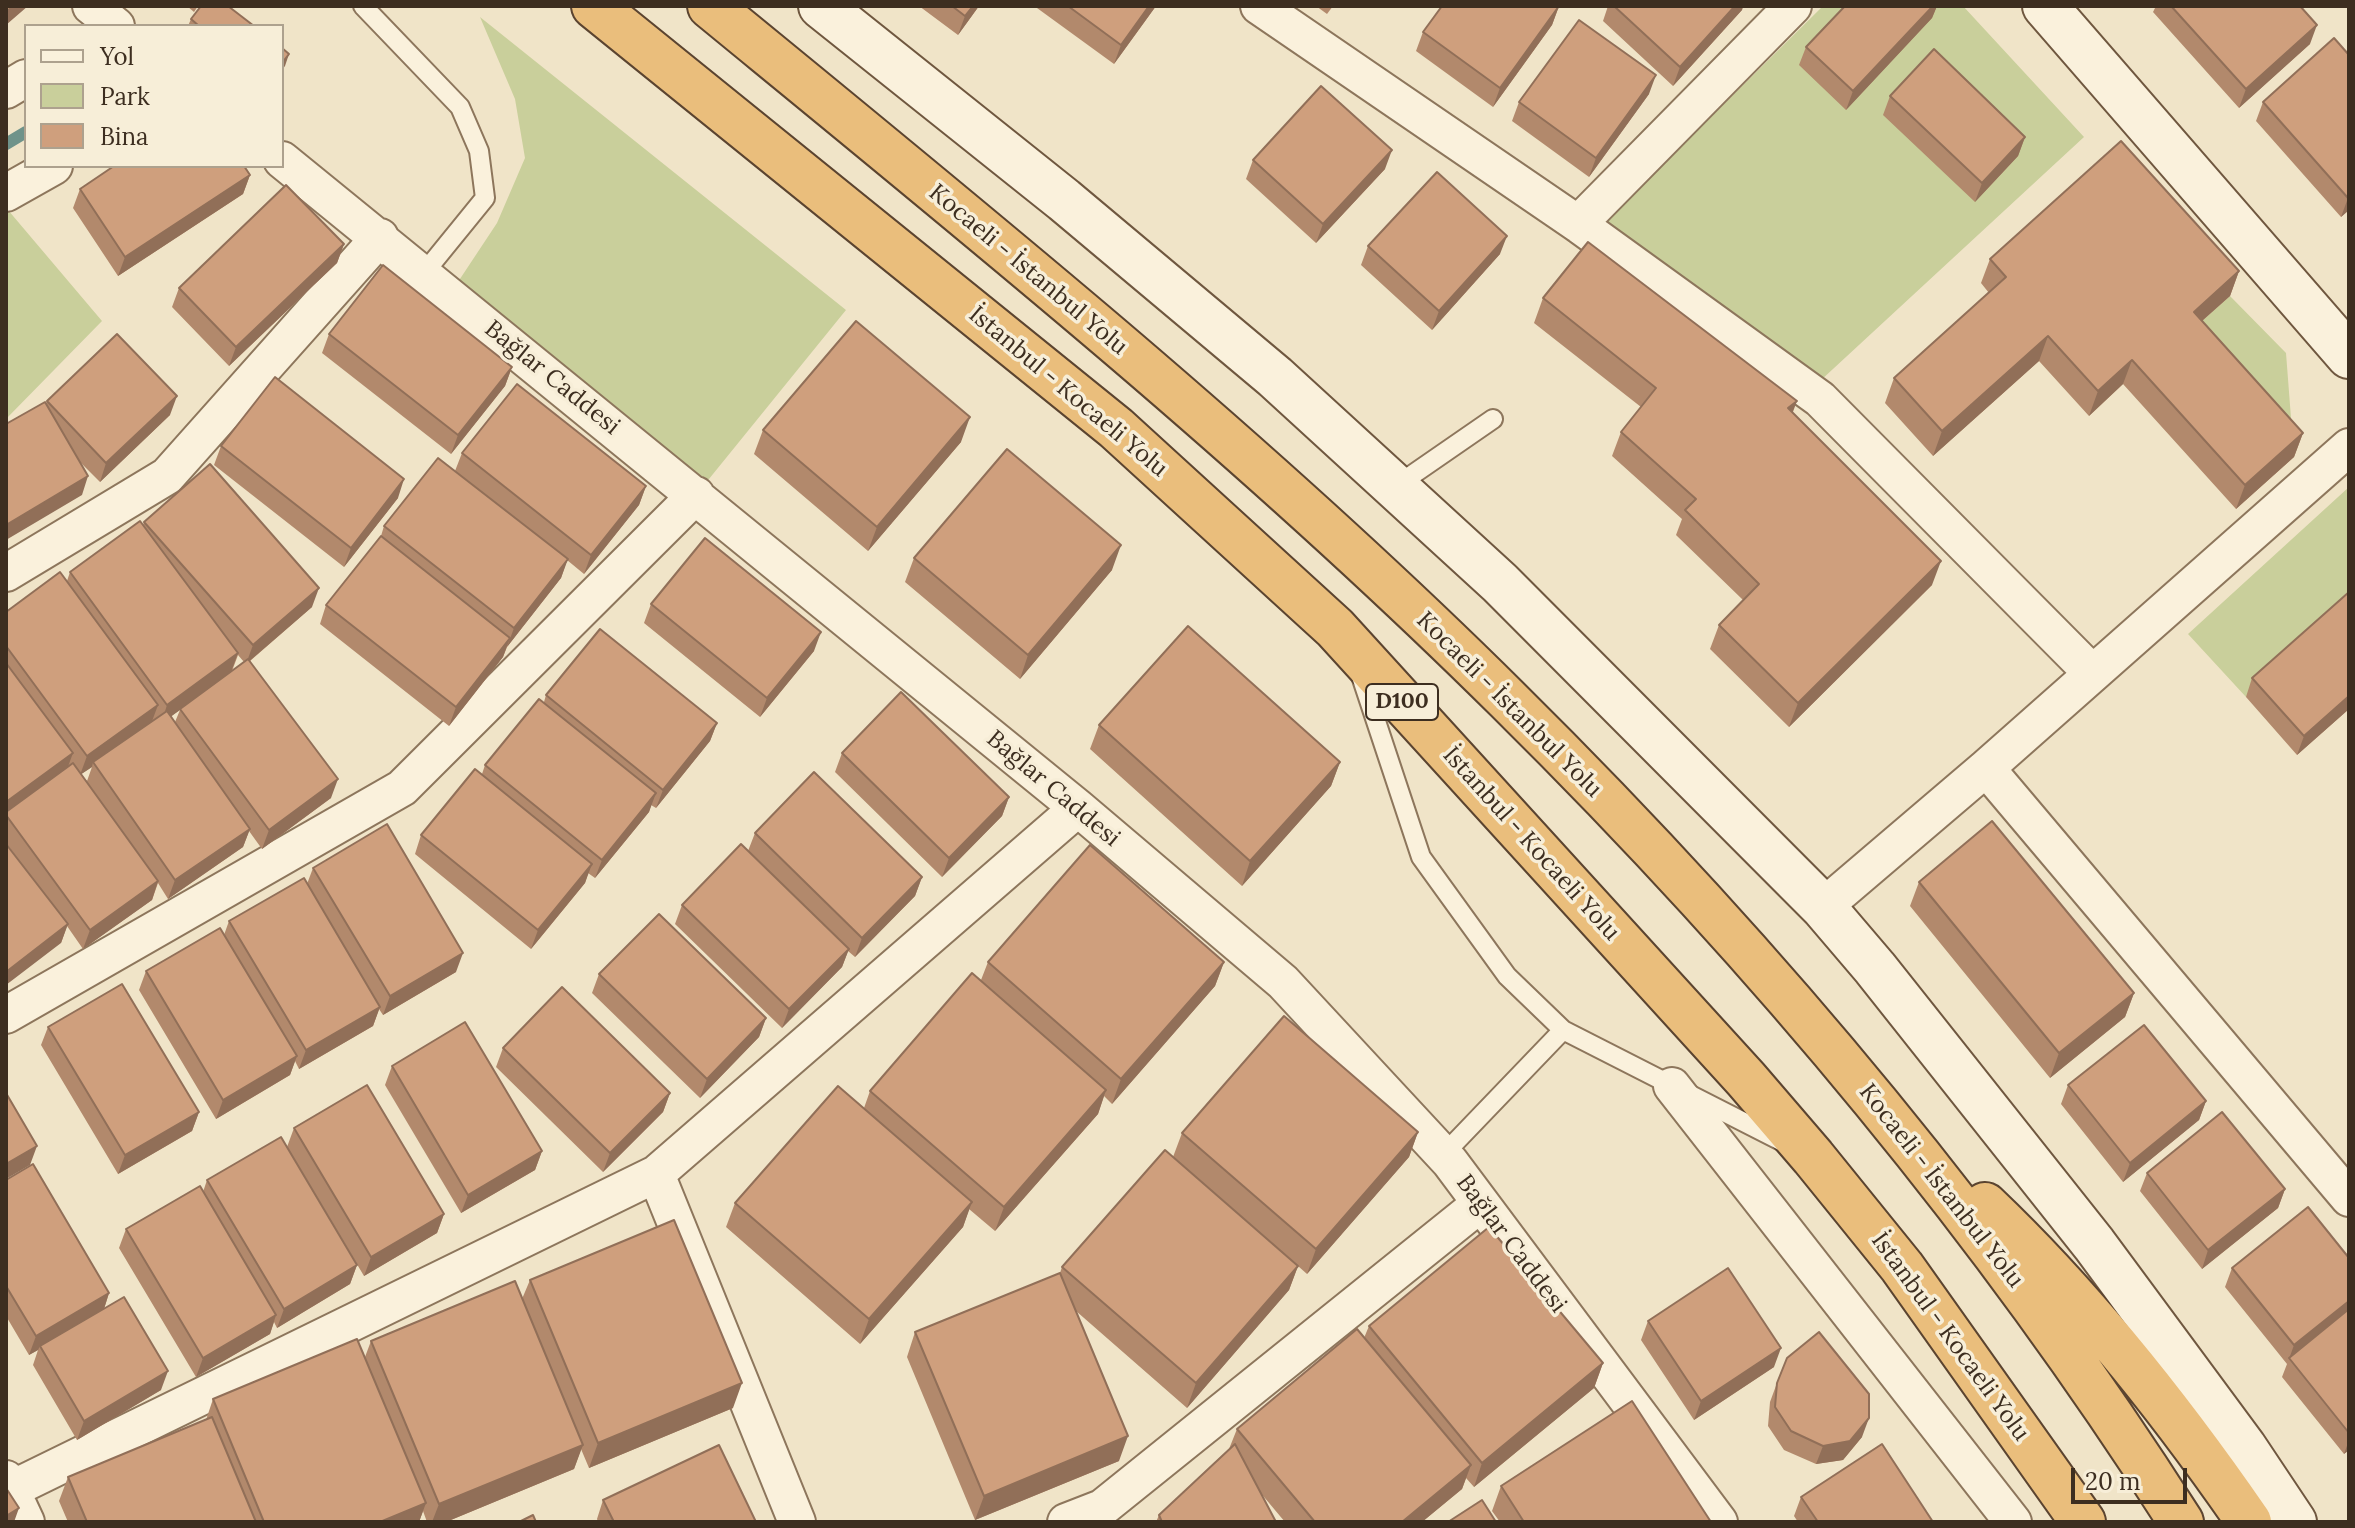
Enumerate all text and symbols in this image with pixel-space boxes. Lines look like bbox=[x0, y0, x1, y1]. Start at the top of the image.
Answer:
legend bbox=[24, 24, 284, 168]
text: Yol bbox=[100, 41, 134, 72]
text: Park bbox=[100, 81, 150, 112]
text: Bina bbox=[100, 121, 148, 152]
street label: Kocaeli - İstanbul Yolu bbox=[923, 178, 1133, 362]
street label: İstanbul - Kocaeli Yolu bbox=[963, 300, 1173, 484]
street label: Bağlar Caddesi bbox=[479, 315, 625, 441]
street label: Kocaeli - İstanbul Yolu bbox=[1410, 606, 1608, 804]
road number: D100 bbox=[1366, 684, 1438, 720]
street label: Bağlar Caddesi bbox=[980, 725, 1126, 853]
street label: İstanbul - Kocaeli Yolu bbox=[1436, 741, 1626, 947]
street label: Kocaeli - İstanbul Yolu bbox=[1853, 1078, 2029, 1294]
street label: Bağlar Caddesi bbox=[1450, 1169, 1572, 1319]
street label: İstanbul - Kocaeli Yolu bbox=[1865, 1227, 2035, 1447]
scale bar bbox=[2075, 1452, 2191, 1502]
text: 20 m bbox=[2085, 1466, 2141, 1497]

